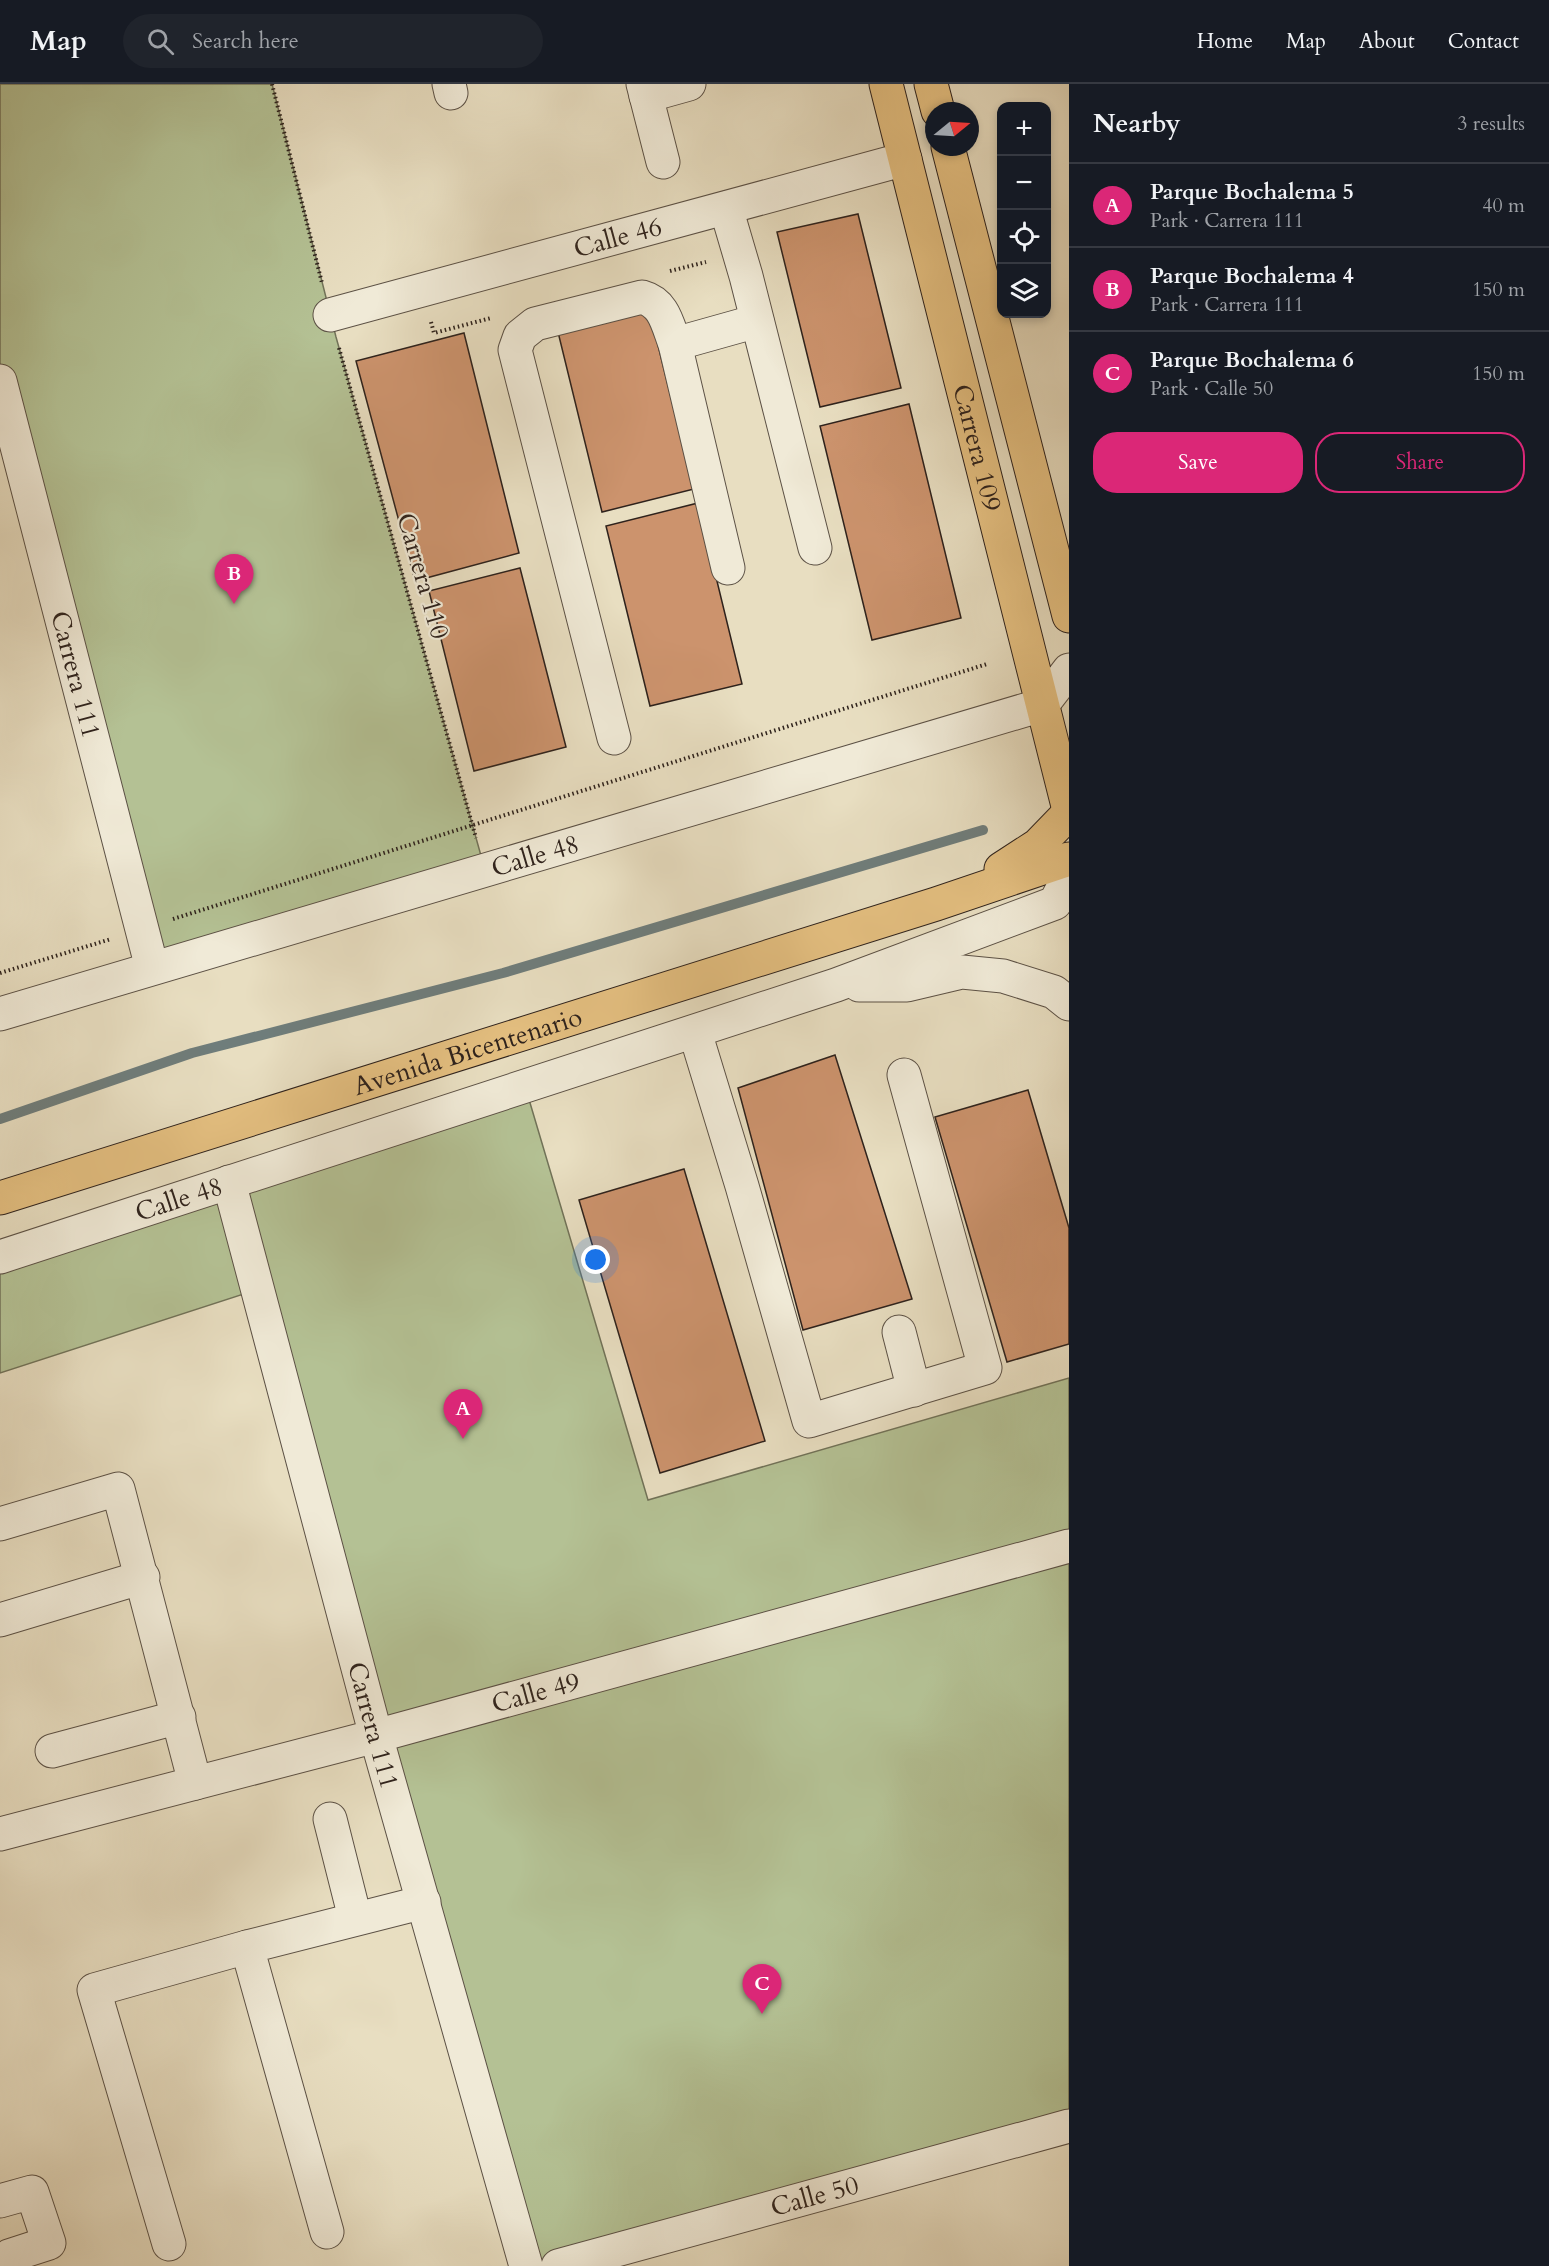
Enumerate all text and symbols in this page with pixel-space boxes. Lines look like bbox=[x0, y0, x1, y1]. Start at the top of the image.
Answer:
search box bbox=[123, 14, 543, 68]
text: Map bbox=[30, 22, 87, 60]
icon: search bbox=[144, 25, 177, 58]
text: Search here bbox=[192, 26, 299, 56]
text: Home bbox=[1197, 27, 1253, 56]
text: Map bbox=[1286, 27, 1326, 56]
text: About bbox=[1359, 27, 1415, 56]
text: Contact bbox=[1448, 27, 1519, 56]
north arrow bbox=[925, 102, 979, 156]
map controls bbox=[997, 102, 1051, 318]
button: + bbox=[997, 102, 1051, 156]
text: Nearby bbox=[1093, 106, 1181, 141]
text: 3 results bbox=[1457, 110, 1525, 137]
button: − bbox=[997, 156, 1051, 210]
text: Parque Bochalema 5 bbox=[1150, 177, 1354, 207]
text: A bbox=[1105, 192, 1120, 219]
text: 40 m bbox=[1482, 192, 1525, 219]
text: Park · Carrera 111 bbox=[1150, 207, 1304, 234]
street label: Calle 46 bbox=[570, 208, 666, 266]
button: locate bbox=[997, 210, 1051, 264]
text: Parque Bochalema 4 bbox=[1150, 261, 1354, 291]
button: layers bbox=[997, 264, 1051, 318]
text: B bbox=[1105, 276, 1120, 303]
text: 150 m bbox=[1472, 276, 1525, 303]
text: Park · Carrera 111 bbox=[1150, 291, 1304, 318]
text: Parque Bochalema 6 bbox=[1150, 345, 1354, 375]
text: C bbox=[1105, 360, 1120, 387]
text: 150 m bbox=[1472, 360, 1525, 387]
text: Park · Calle 50 bbox=[1150, 375, 1273, 402]
street label: Carrera 109 bbox=[945, 381, 1010, 515]
button: Save bbox=[1093, 432, 1303, 493]
button: Share bbox=[1315, 432, 1525, 493]
street label: Carrera 110 bbox=[388, 509, 458, 643]
pin: B bbox=[214, 554, 254, 604]
street label: Carrera 111 bbox=[43, 607, 109, 741]
street label: Calle 48 bbox=[487, 826, 583, 885]
street label: Avenida Bicentenario bbox=[349, 999, 586, 1104]
street label: Calle 48 bbox=[131, 1168, 227, 1229]
your location bbox=[581, 1245, 610, 1274]
pin: A bbox=[444, 1390, 482, 1439]
street label: Carrera 111 bbox=[340, 1658, 407, 1792]
street label: Calle 49 bbox=[488, 1664, 584, 1721]
pin: C bbox=[742, 1964, 782, 2014]
street label: Calle 50 bbox=[767, 2167, 862, 2224]

